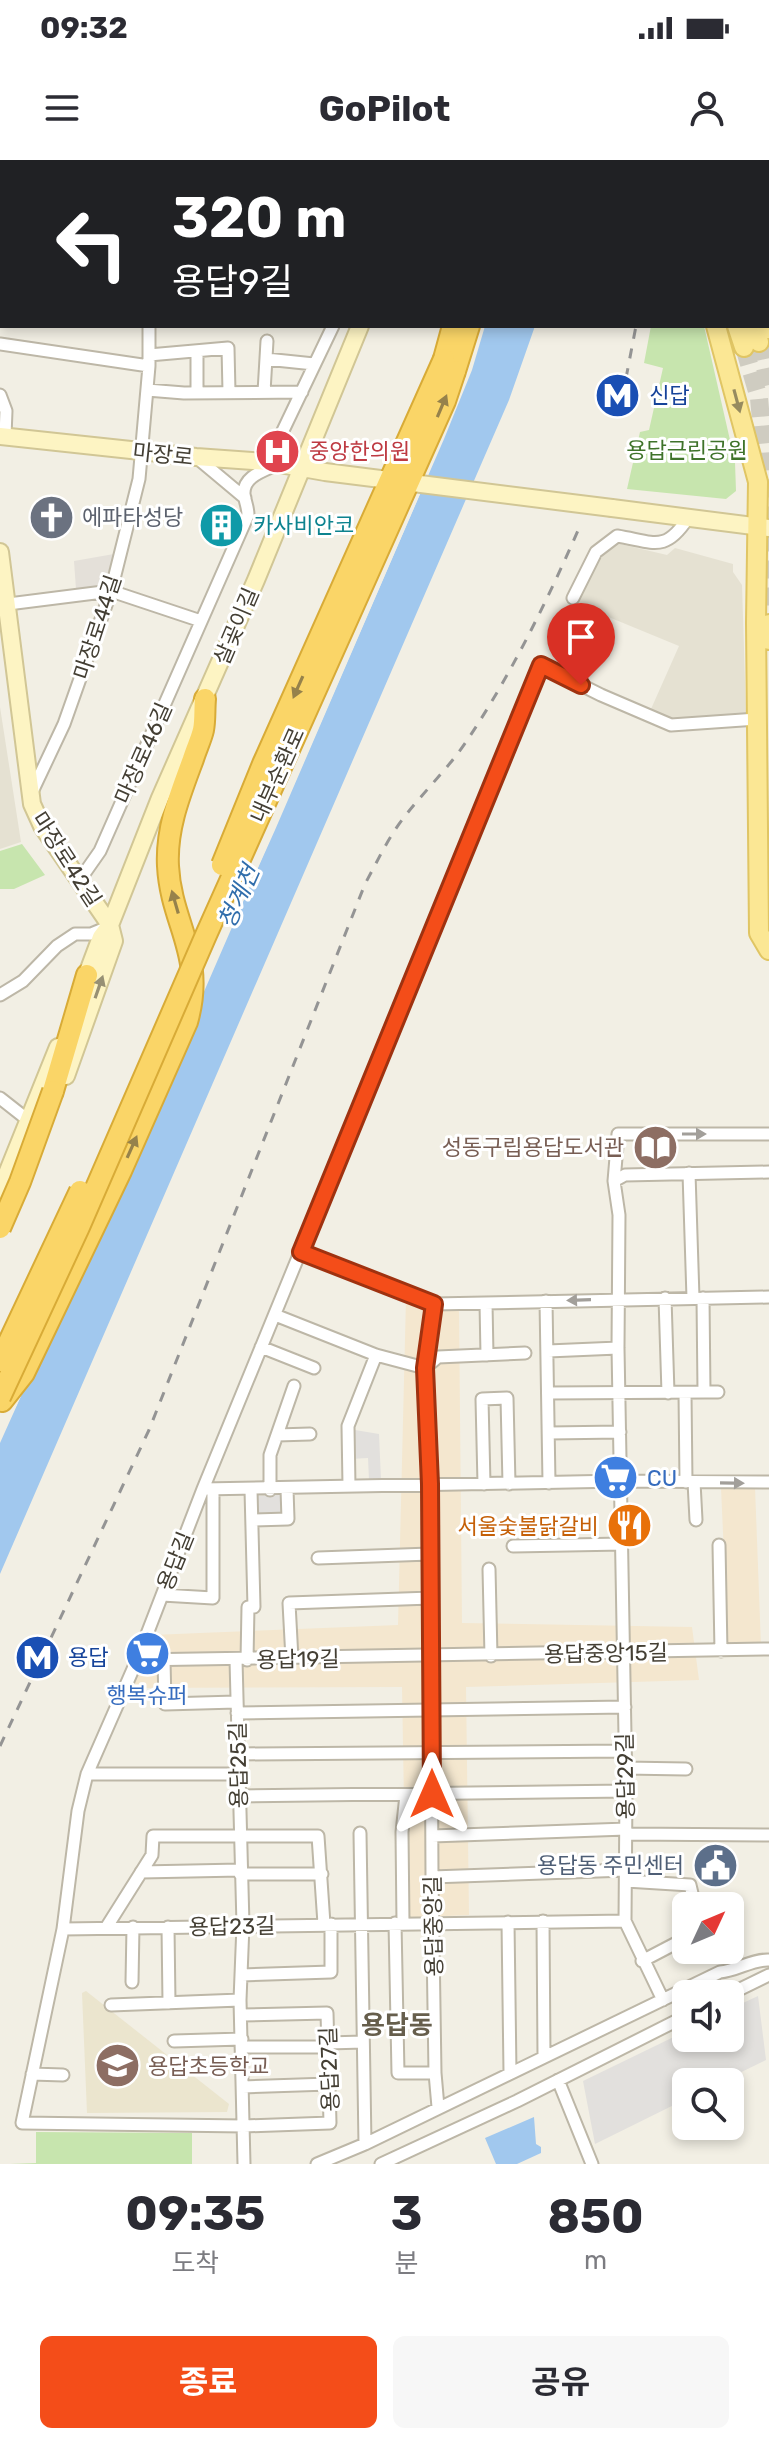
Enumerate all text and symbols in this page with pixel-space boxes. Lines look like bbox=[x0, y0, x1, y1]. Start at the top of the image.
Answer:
text: 09:32 bbox=[40, 10, 128, 46]
icon: menu bbox=[40, 86, 84, 130]
icon: person bbox=[685, 86, 729, 130]
text: GoPilot bbox=[319, 87, 450, 130]
text: 320 m bbox=[172, 185, 347, 251]
icon: left bbox=[40, 192, 144, 296]
text: 용답9길 bbox=[172, 260, 293, 303]
metro station icon: 신답 bbox=[594, 371, 642, 419]
place label: 신답 bbox=[649, 382, 689, 409]
one-way arrow bbox=[731, 390, 744, 414]
one-way arrow bbox=[436, 394, 449, 417]
hospital icon: 중앙한의원 bbox=[254, 427, 302, 475]
park label: 용답근린공원 bbox=[626, 437, 748, 464]
street label: 마장로 bbox=[131, 438, 195, 471]
place label: 중앙한의원 bbox=[309, 438, 410, 465]
church icon: 에파타성당 bbox=[27, 493, 75, 541]
building icon: 카사비안코 bbox=[198, 501, 246, 549]
place label: 에파타성당 bbox=[82, 504, 183, 531]
place label: 카사비안코 bbox=[253, 512, 354, 539]
street label: 마장로44길 bbox=[68, 571, 127, 683]
street label: 살곶이길 bbox=[208, 584, 265, 669]
pin bbox=[547, 603, 615, 685]
icon: arrive bbox=[559, 615, 603, 659]
one-way arrow bbox=[292, 675, 305, 698]
street label: 마장로46길 bbox=[109, 698, 178, 808]
street label: 내부순환로 bbox=[245, 723, 310, 827]
street label: 마장로42길 bbox=[26, 807, 107, 912]
water label: 청계천 bbox=[213, 858, 266, 933]
one-way arrow bbox=[168, 889, 181, 913]
one-way arrow bbox=[93, 975, 105, 999]
library icon: 성동구립용답도서관 bbox=[631, 1123, 679, 1171]
one-way arrow bbox=[682, 1128, 707, 1140]
place label: 성동구립용답도서관 bbox=[442, 1134, 624, 1161]
one-way arrow bbox=[126, 1135, 139, 1159]
one-way arrow bbox=[566, 1294, 591, 1306]
supermarket icon: CU bbox=[592, 1454, 640, 1502]
place label: CU bbox=[647, 1465, 677, 1492]
one-way arrow bbox=[720, 1476, 745, 1489]
restaurant icon: 서울숯불닭갈비 bbox=[606, 1502, 654, 1550]
place label: 서울숯불닭갈비 bbox=[457, 1513, 599, 1540]
street label: 용답길 bbox=[152, 1528, 199, 1594]
supermarket icon: 행복슈퍼 bbox=[123, 1630, 171, 1678]
metro station icon: 용답 bbox=[13, 1633, 61, 1681]
street label: 용답중앙15길 bbox=[544, 1639, 668, 1668]
place label: 용답 bbox=[68, 1644, 108, 1671]
street label: 용답19길 bbox=[256, 1645, 340, 1674]
place label: 행복슈퍼 bbox=[107, 1682, 187, 1709]
street label: 용답25길 bbox=[224, 1721, 253, 1809]
street label: 용답29길 bbox=[611, 1732, 640, 1820]
position arrow bbox=[390, 1752, 474, 1836]
public building icon: 용답동 주민센터 bbox=[691, 1841, 739, 1889]
place label: 용답동 주민센터 bbox=[537, 1852, 684, 1879]
street label: 용답중앙길 bbox=[419, 1875, 448, 1977]
north arrow bbox=[672, 1892, 744, 1964]
map controls bbox=[672, 1892, 744, 2140]
street label: 용답23길 bbox=[188, 1912, 276, 1941]
button: sound bbox=[672, 1980, 744, 2052]
district label: 용답동 bbox=[361, 2010, 433, 2041]
street label: 용답27길 bbox=[315, 2026, 344, 2112]
school or university icon: 용답초등학교 bbox=[93, 2042, 141, 2090]
place label: 용답초등학교 bbox=[148, 2053, 269, 2080]
button: search bbox=[672, 2068, 744, 2140]
text: 09:35 bbox=[125, 2185, 265, 2242]
text: 3 bbox=[391, 2185, 422, 2242]
text: 850 bbox=[548, 2188, 644, 2245]
text: m bbox=[584, 2245, 607, 2276]
text: 도착 bbox=[171, 2248, 219, 2279]
text: 분 bbox=[395, 2248, 418, 2279]
button: 종료 bbox=[40, 2336, 377, 2428]
button: 공유 bbox=[393, 2336, 729, 2428]

